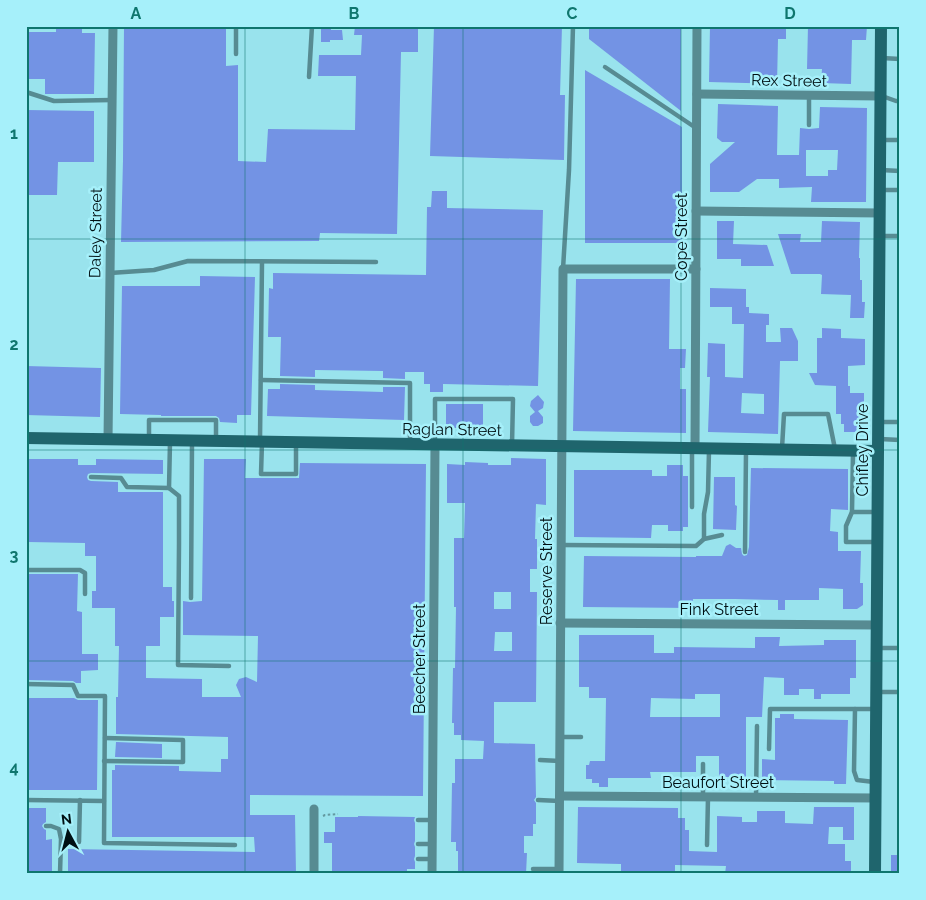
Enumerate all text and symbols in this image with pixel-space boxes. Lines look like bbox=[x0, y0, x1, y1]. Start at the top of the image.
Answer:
text: A bbox=[131, 4, 142, 23]
text: B bbox=[349, 4, 360, 23]
text: C bbox=[567, 4, 578, 23]
text: D bbox=[784, 4, 796, 23]
street label: Rex Street bbox=[751, 70, 828, 91]
text: 1 bbox=[10, 124, 18, 143]
street label: Daley Street bbox=[85, 187, 106, 278]
street label: Cope Street bbox=[672, 192, 691, 281]
text: 2 bbox=[9, 335, 19, 354]
street label: Chifley Drive bbox=[853, 404, 872, 496]
street label: Raglan Street bbox=[402, 419, 503, 440]
street label: Reserve Street bbox=[537, 516, 556, 625]
text: 3 bbox=[10, 546, 19, 565]
street label: Fink Street bbox=[679, 600, 759, 619]
street label: Beecher Street bbox=[410, 603, 429, 714]
text: 4 bbox=[9, 758, 19, 777]
street label: Beaufort Street bbox=[662, 773, 775, 792]
north arrow bbox=[42, 808, 92, 858]
text: N bbox=[60, 811, 73, 828]

